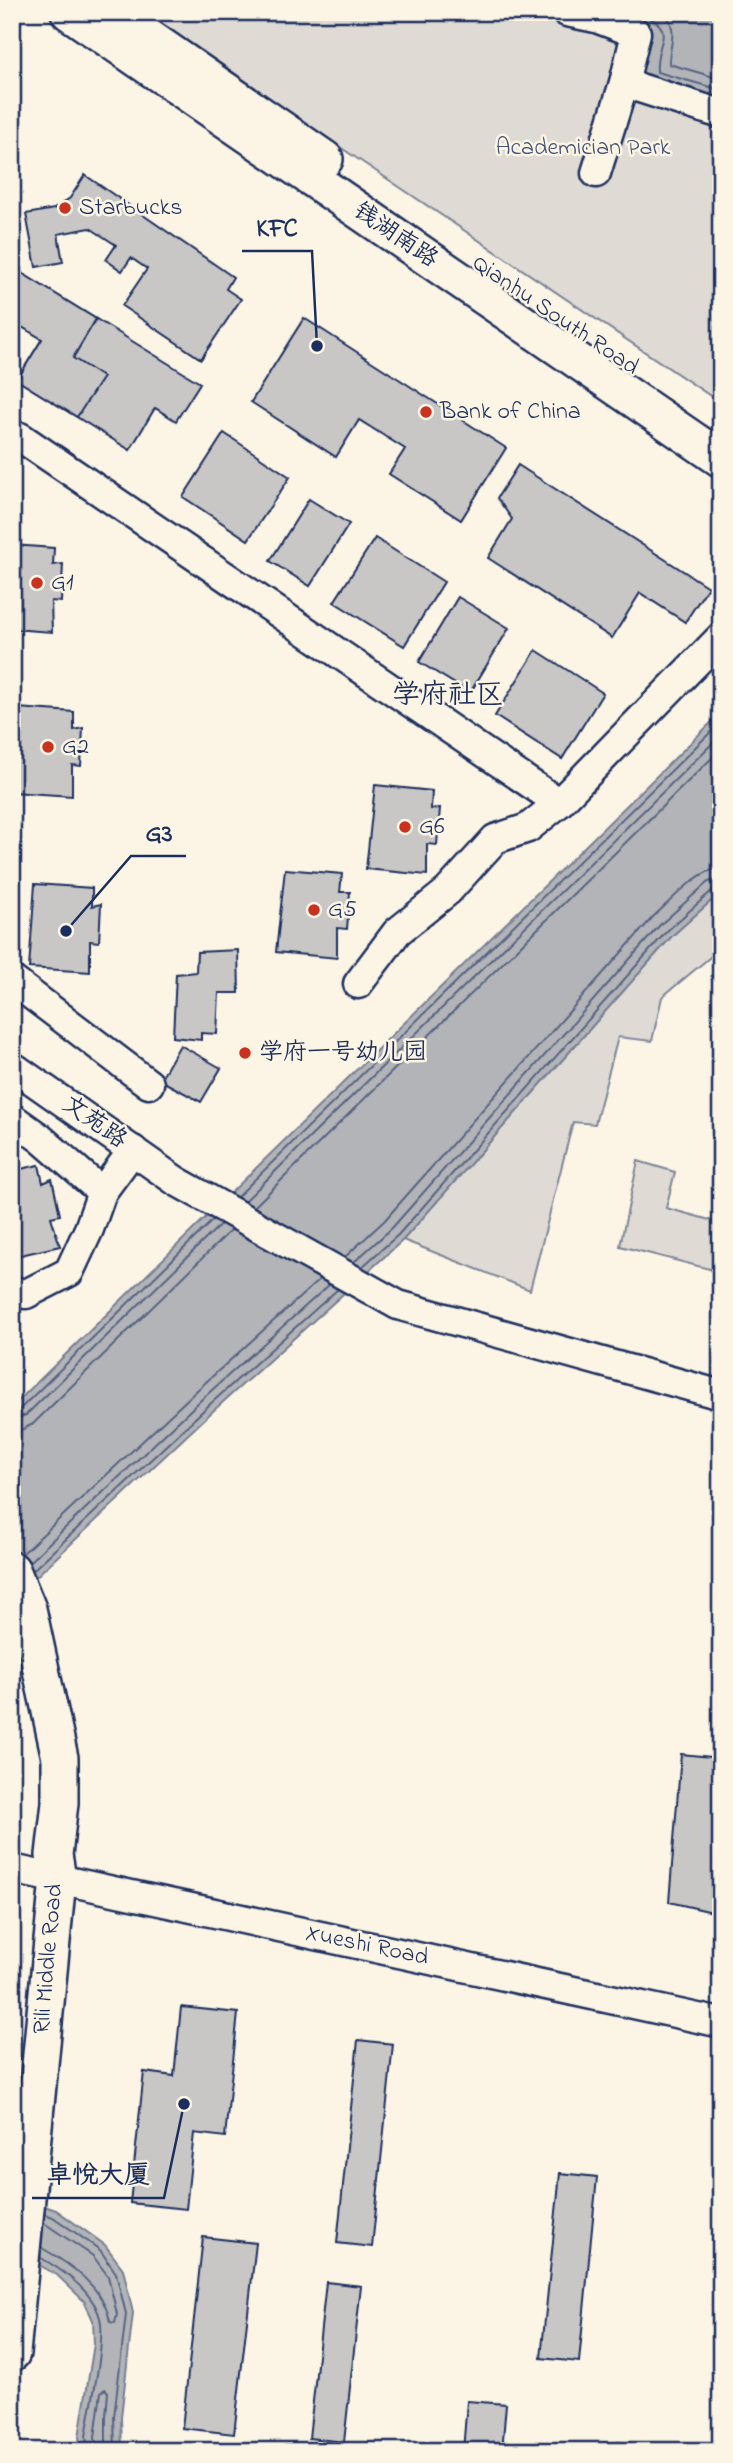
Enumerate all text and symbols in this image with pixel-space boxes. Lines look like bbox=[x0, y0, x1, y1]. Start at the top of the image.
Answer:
park label: Academician Park bbox=[496, 131, 671, 166]
place label: Starbucks bbox=[79, 191, 183, 226]
street label: 钱湖南路 bbox=[345, 195, 445, 277]
marker: Starbucks bbox=[57, 200, 73, 216]
callout: KFC bbox=[242, 204, 312, 251]
text: KFC bbox=[256, 211, 298, 249]
street label: Qianhu South Road bbox=[464, 247, 646, 385]
place label: Bank of China bbox=[439, 395, 581, 430]
marker: Bank of China bbox=[418, 404, 434, 420]
place label: G1 bbox=[51, 566, 74, 601]
marker: G1 bbox=[29, 575, 45, 591]
district label: 学府社区 bbox=[392, 676, 504, 717]
place label: G2 bbox=[62, 730, 89, 765]
marker: G2 bbox=[40, 739, 56, 755]
callout: G3 bbox=[131, 809, 186, 856]
place label: G6 bbox=[419, 810, 445, 845]
text: G3 bbox=[145, 816, 173, 854]
marker: G6 bbox=[397, 819, 413, 835]
place label: G5 bbox=[328, 893, 357, 928]
marker: G5 bbox=[306, 902, 322, 918]
place label: 学府一号幼儿园 bbox=[259, 1036, 427, 1071]
marker: 学府一号幼儿园 bbox=[237, 1045, 253, 1061]
street label: 文苑路 bbox=[54, 1088, 134, 1158]
street label: Rili Middle Road bbox=[25, 1882, 73, 2036]
street label: Xueshi Road bbox=[303, 1916, 432, 1976]
callout: 卓悦大厦 bbox=[32, 2151, 164, 2198]
text: 卓悦大厦 bbox=[46, 2158, 150, 2196]

